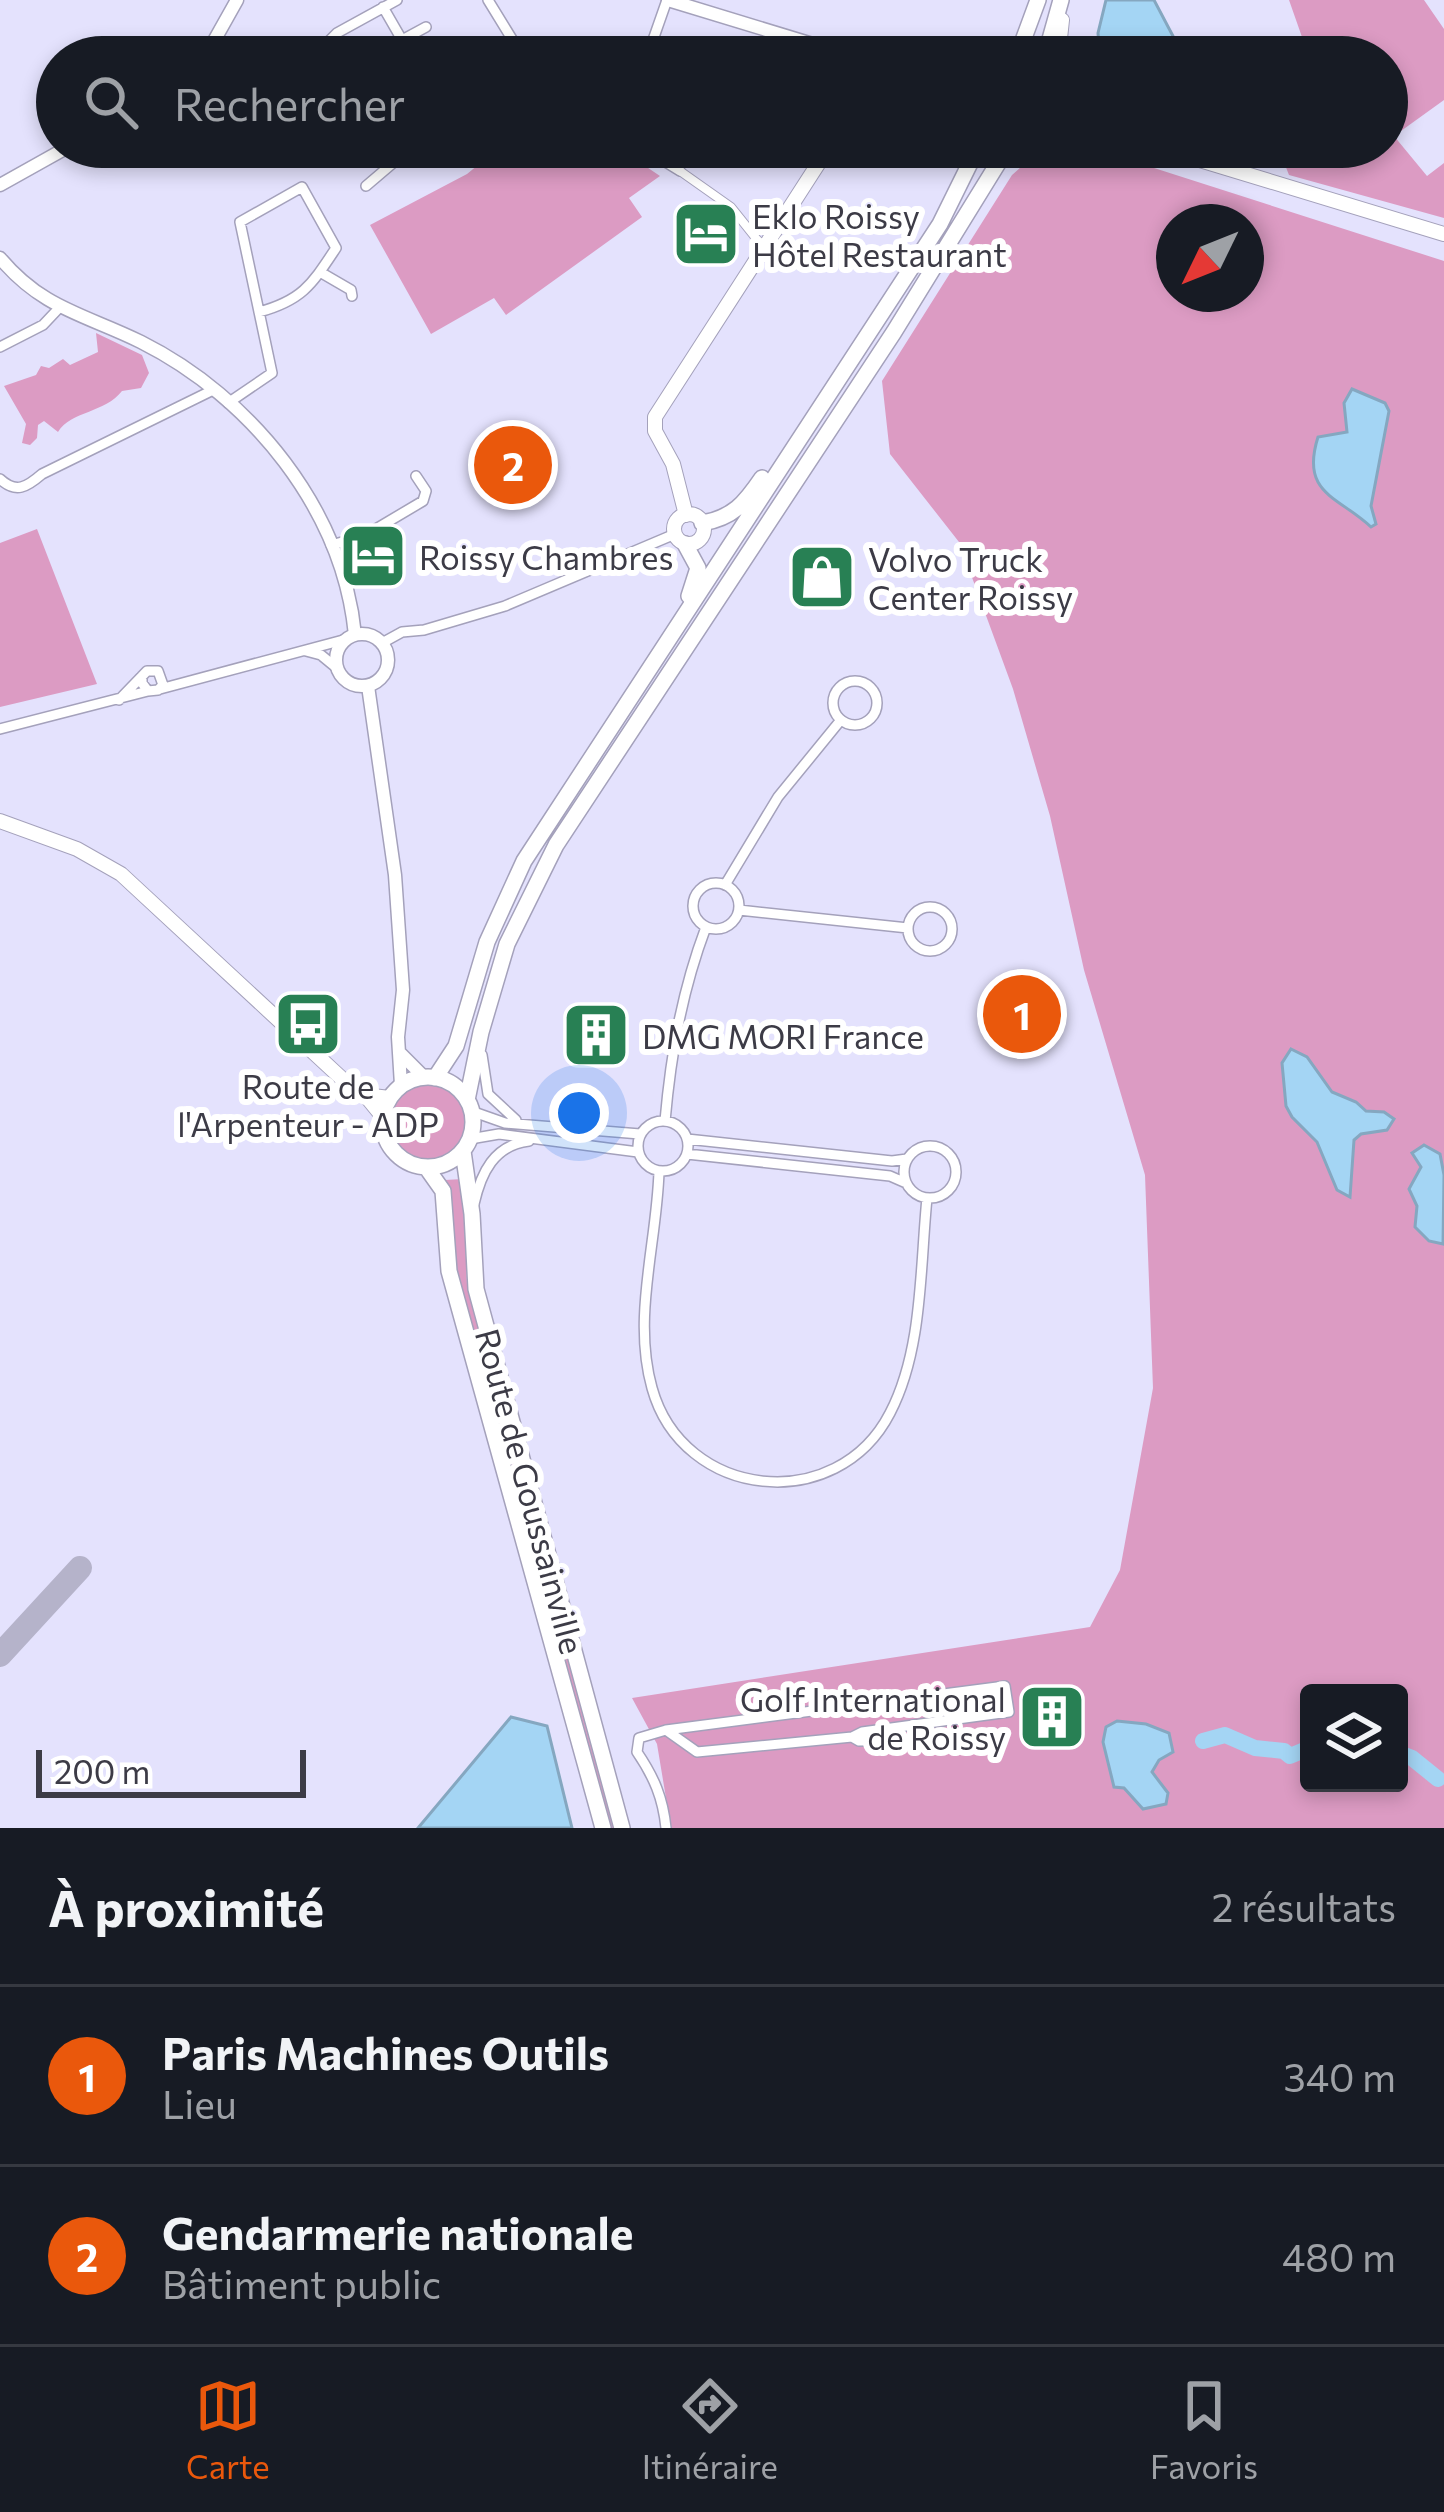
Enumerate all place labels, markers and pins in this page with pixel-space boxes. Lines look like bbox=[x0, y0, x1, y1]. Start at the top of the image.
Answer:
place label: Eklo Roissy Hôtel Restaurant bbox=[752, 195, 1007, 274]
hotel icon: Eklo Roissy Hôtel Restaurant bbox=[671, 199, 741, 269]
pin: 2 bbox=[474, 420, 552, 510]
hotel icon: Roissy Chambres bbox=[338, 521, 408, 591]
place label: Roissy Chambres bbox=[419, 536, 673, 577]
place label: Volvo Truck Center Roissy bbox=[868, 538, 1073, 617]
shop icon: Volvo Truck Center Roissy bbox=[787, 542, 857, 612]
pin: 1 bbox=[983, 969, 1061, 1059]
bus stop icon: Route de l'Arpenteur - ADP bbox=[273, 989, 343, 1059]
building icon: DMG MORI France bbox=[561, 1000, 631, 1070]
place label: DMG MORI France bbox=[642, 1015, 924, 1056]
place label: Route de l'Arpenteur - ADP bbox=[177, 1065, 439, 1144]
place label: Golf International de Roissy bbox=[740, 1678, 1006, 1757]
building icon: Golf International de Roissy bbox=[1017, 1682, 1087, 1752]

